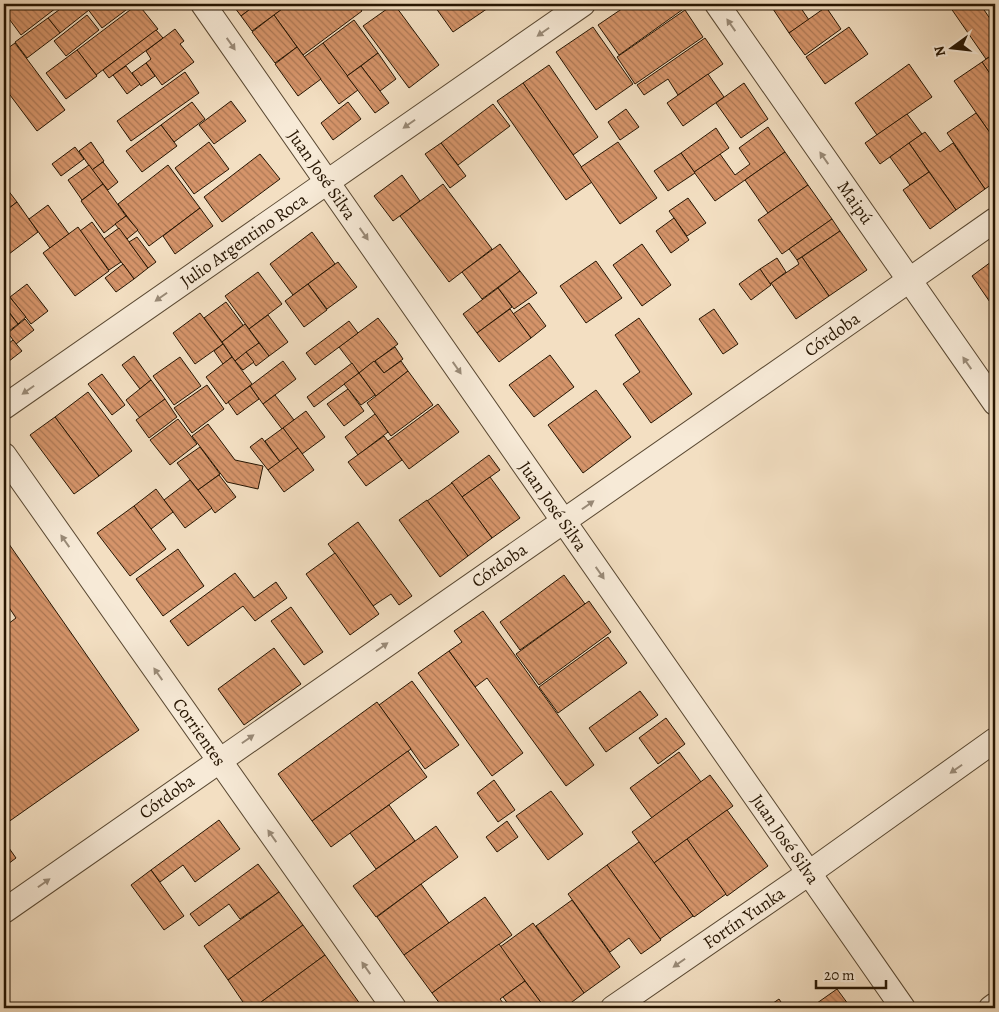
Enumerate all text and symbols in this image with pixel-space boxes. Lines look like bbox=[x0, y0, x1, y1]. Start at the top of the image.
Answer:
one-way arrow bbox=[726, 18, 736, 32]
north arrow bbox=[926, 22, 976, 72]
one-way arrow bbox=[536, 27, 550, 37]
one-way arrow bbox=[226, 37, 236, 51]
text: N bbox=[929, 44, 950, 59]
one-way arrow bbox=[403, 119, 416, 129]
street label: Juan José Silva bbox=[282, 125, 362, 225]
one-way arrow bbox=[819, 151, 829, 165]
street label: Maipú bbox=[832, 176, 879, 229]
street label: Julio Argentino Roca bbox=[175, 187, 313, 293]
one-way arrow bbox=[359, 228, 369, 241]
one-way arrow bbox=[154, 292, 168, 302]
street label: Córdoba bbox=[799, 306, 865, 362]
one-way arrow bbox=[962, 356, 972, 370]
one-way arrow bbox=[452, 361, 462, 375]
one-way arrow bbox=[21, 385, 35, 395]
street label: Juan José Silva bbox=[513, 456, 593, 556]
one-way arrow bbox=[581, 500, 594, 510]
one-way arrow bbox=[60, 535, 70, 548]
street label: Córdoba bbox=[467, 537, 532, 593]
one-way arrow bbox=[595, 566, 605, 580]
one-way arrow bbox=[375, 642, 389, 652]
one-way arrow bbox=[153, 667, 163, 681]
street label: Corrientes bbox=[167, 693, 232, 771]
one-way arrow bbox=[241, 734, 255, 744]
one-way arrow bbox=[949, 763, 962, 773]
street label: Córdoba bbox=[134, 768, 200, 824]
street label: Juan José Silva bbox=[745, 789, 825, 889]
one-way arrow bbox=[267, 829, 277, 843]
one-way arrow bbox=[37, 878, 50, 888]
street label: Fortín Yunka bbox=[698, 881, 790, 955]
scale bar bbox=[816, 957, 886, 989]
one-way arrow bbox=[673, 958, 686, 968]
one-way arrow bbox=[361, 962, 371, 975]
text: 20 m bbox=[824, 965, 855, 985]

